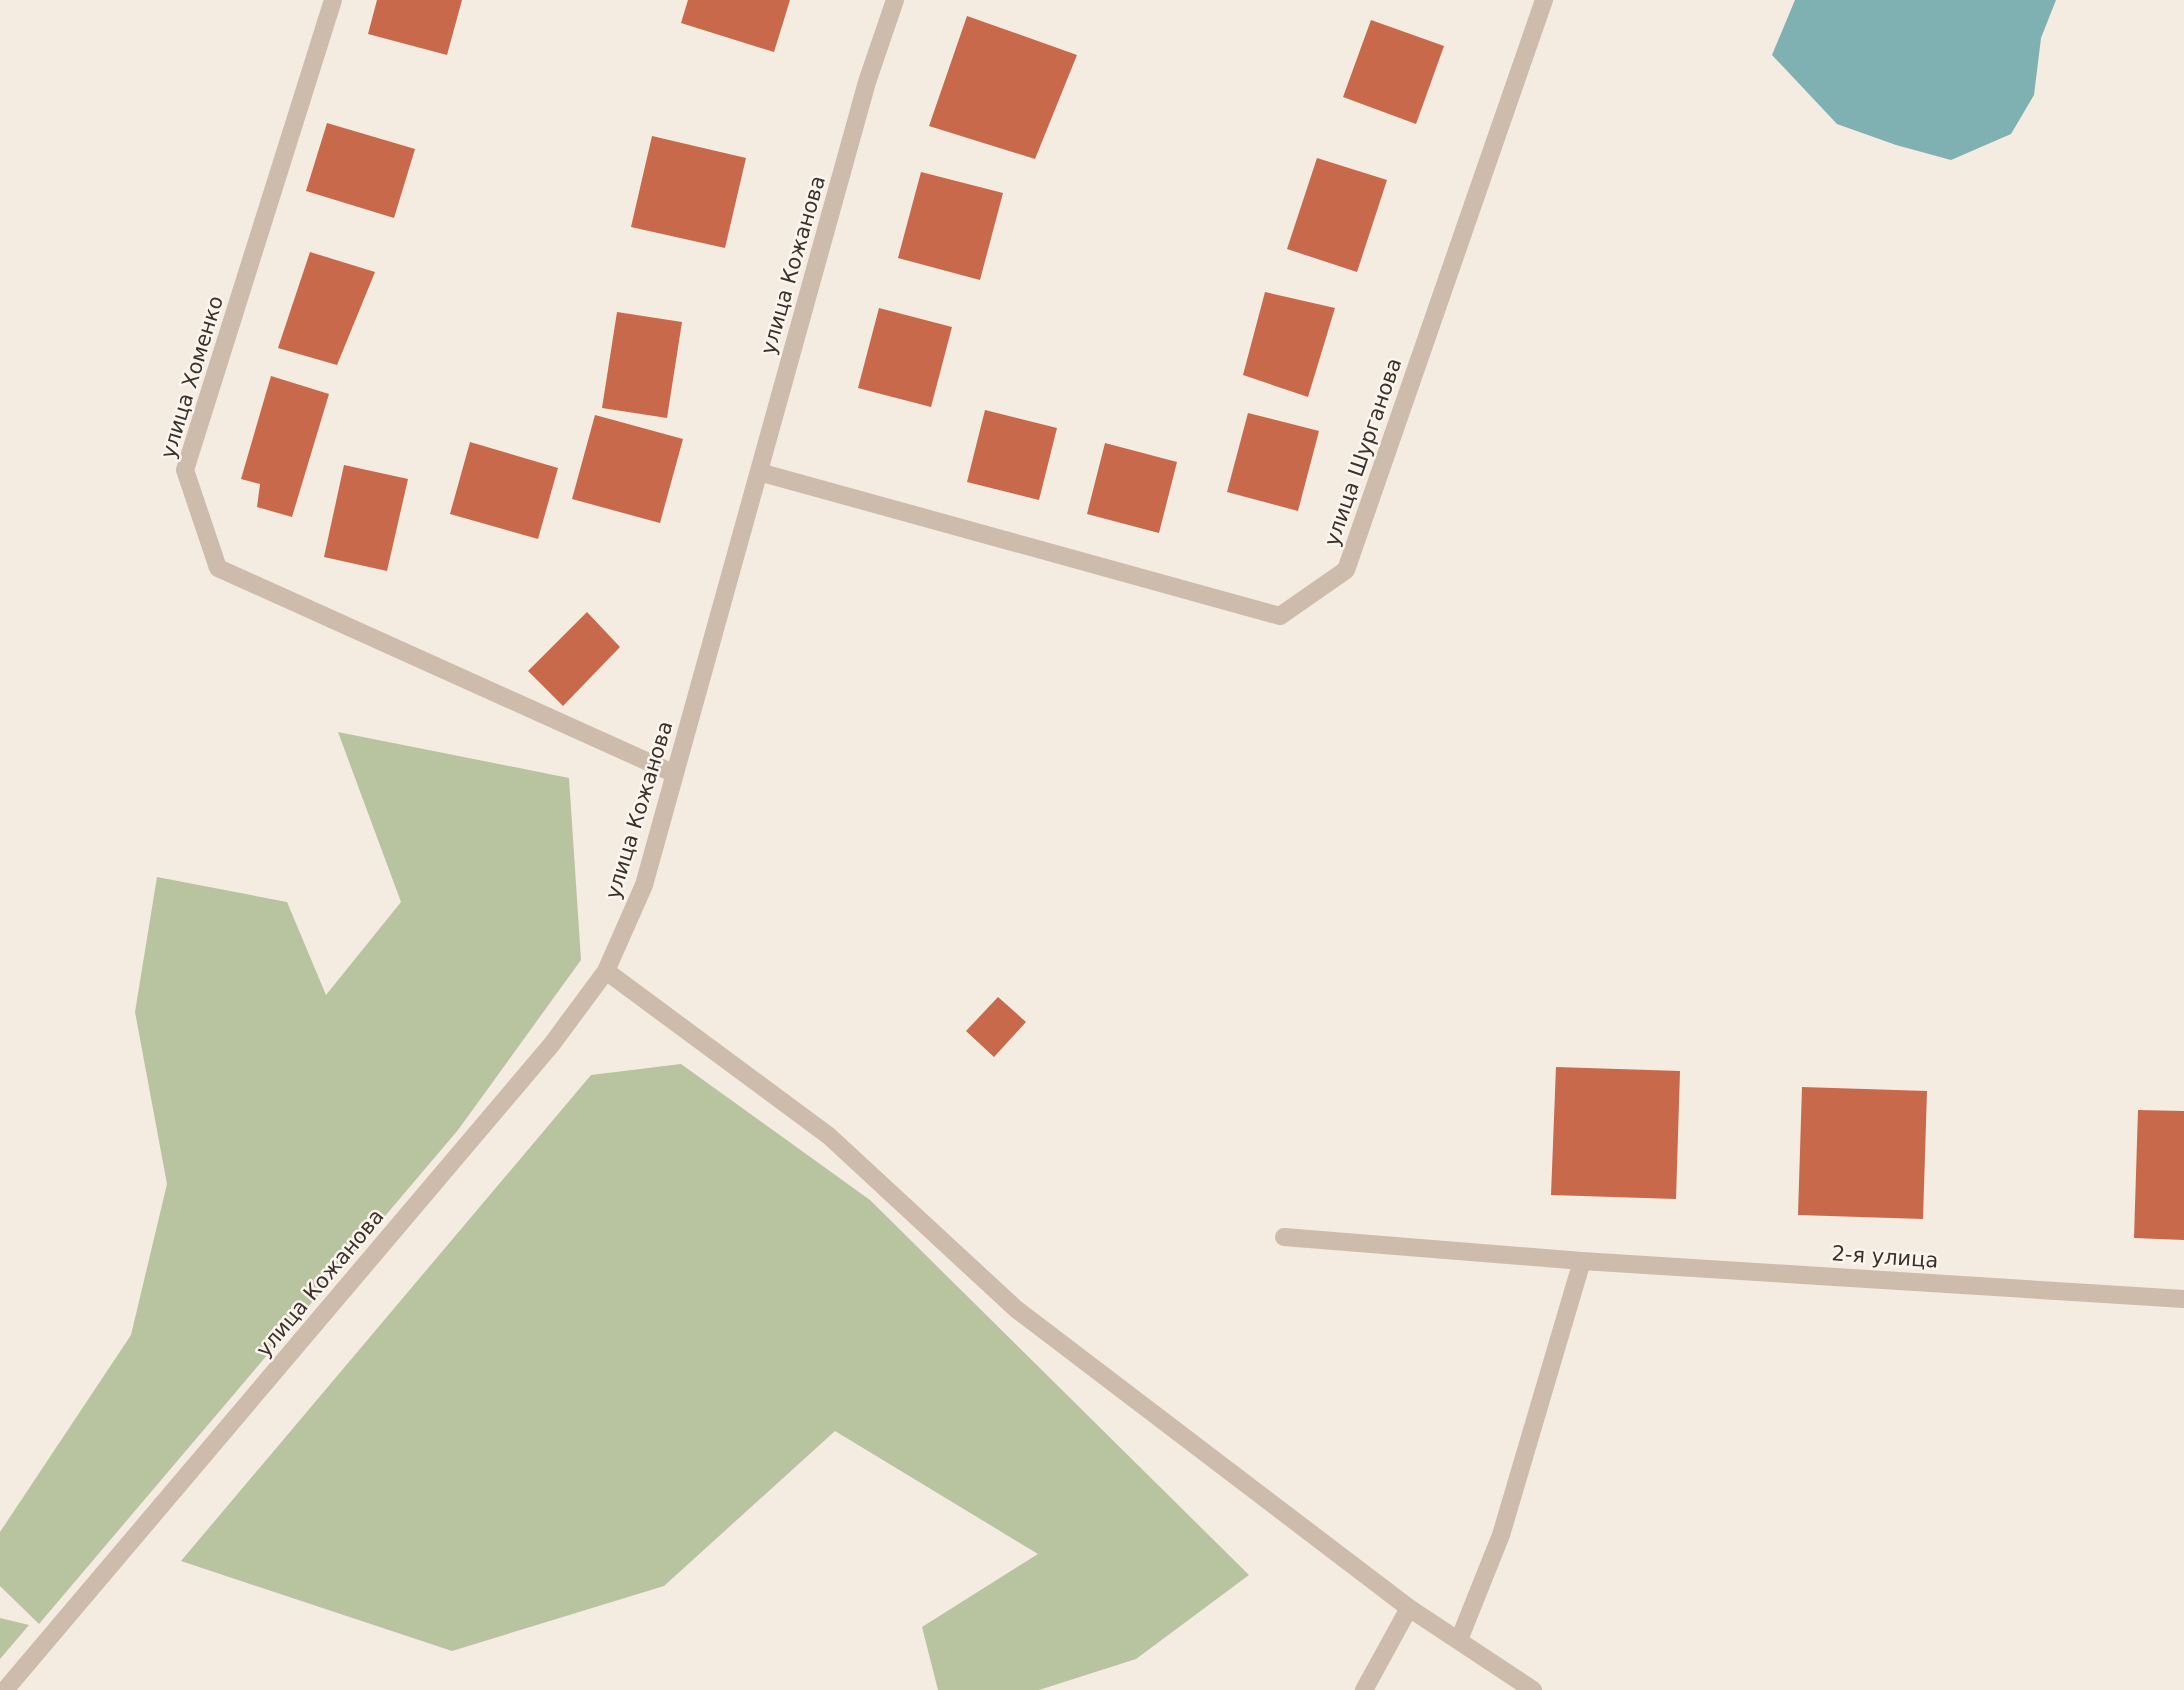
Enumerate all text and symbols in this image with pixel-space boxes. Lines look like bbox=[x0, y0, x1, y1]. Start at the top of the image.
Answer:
street label: улица Кожанова bbox=[756, 173, 830, 357]
street label: улица Хоменко bbox=[156, 293, 228, 461]
street label: улица Шурганова bbox=[1320, 355, 1406, 549]
street label: улица Кожанова bbox=[601, 718, 677, 902]
street label: улица Кожанова bbox=[251, 1205, 389, 1361]
street label: 2-я улица bbox=[1831, 1241, 1939, 1273]

